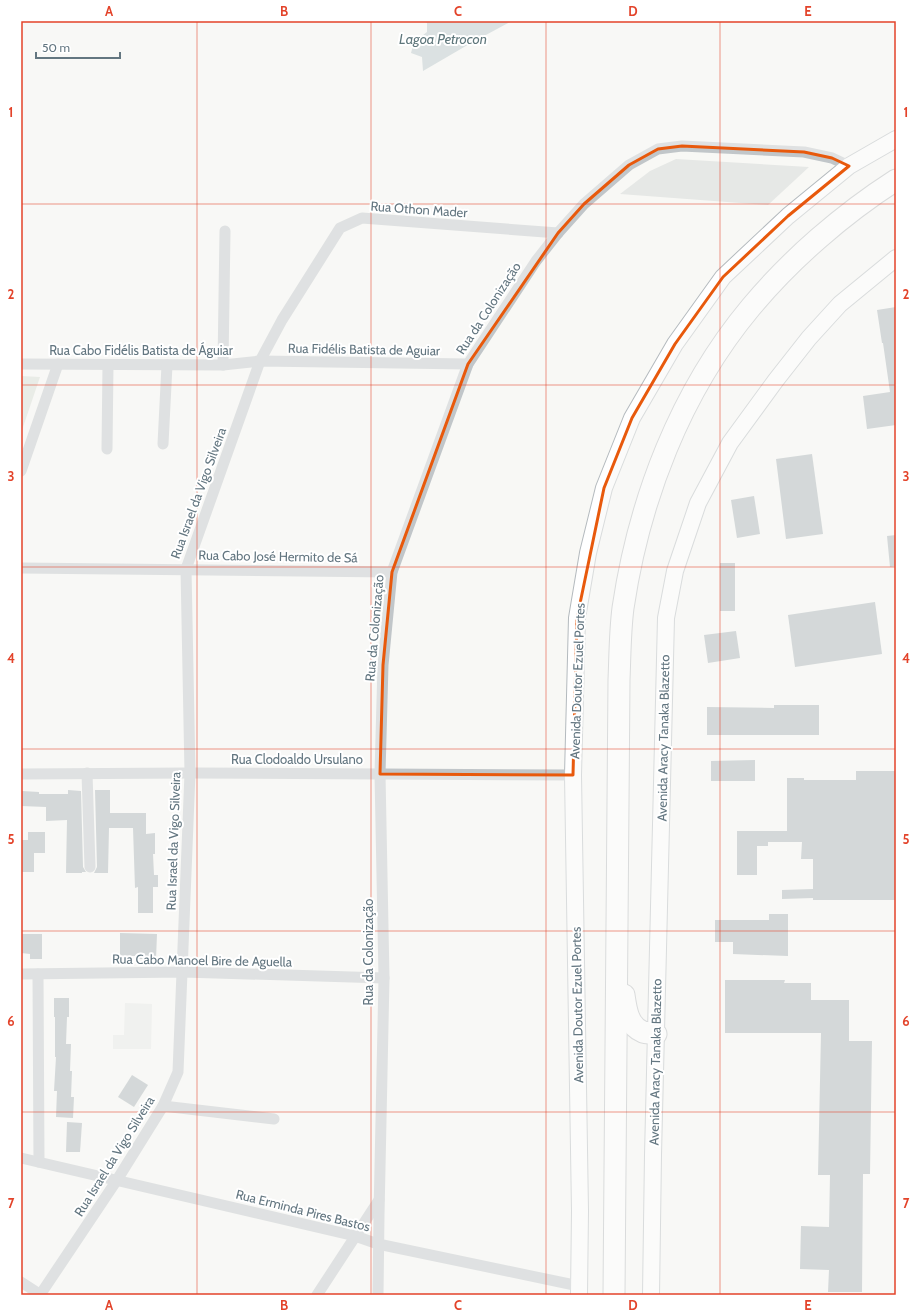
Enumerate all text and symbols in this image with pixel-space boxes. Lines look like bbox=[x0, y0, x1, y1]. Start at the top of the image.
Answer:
text: A bbox=[105, 3, 114, 19]
text: B bbox=[280, 3, 288, 19]
text: C bbox=[454, 3, 462, 19]
text: D bbox=[628, 3, 638, 19]
text: E bbox=[804, 3, 812, 19]
water label: Lagoa Petrocon bbox=[399, 30, 487, 48]
scale bar bbox=[36, 34, 120, 60]
text: 50 m bbox=[42, 40, 70, 55]
text: 1 bbox=[9, 104, 13, 120]
text: 1 bbox=[904, 104, 908, 120]
street label: Rua Othon Mader bbox=[370, 198, 469, 220]
street label: Rua da Colonização bbox=[452, 259, 524, 357]
text: 2 bbox=[8, 286, 15, 302]
text: 2 bbox=[903, 286, 910, 302]
street label: Rua Fidélis Batista de Aguiar bbox=[288, 340, 441, 358]
street label: Rua Cabo Fidélis Batista de Águiar bbox=[49, 341, 234, 358]
street label: Rua Israel da Vigo Silveira bbox=[167, 424, 229, 561]
text: 3 bbox=[7, 468, 15, 484]
text: 3 bbox=[902, 468, 910, 484]
street label: Rua Cabo José Hermito de Sá bbox=[198, 547, 359, 565]
street label: Rua da Colonização bbox=[361, 574, 387, 682]
street label: Avenida Doutor Ezuel Portes bbox=[566, 602, 588, 759]
text: 4 bbox=[7, 650, 15, 666]
text: 4 bbox=[902, 650, 910, 666]
street label: Avenida Aracy Tanaka Blazetto bbox=[654, 654, 672, 822]
street label: Rua Clodoaldo Ursulano bbox=[231, 751, 363, 767]
street label: Rua Israel da Vigo Silveira bbox=[163, 771, 183, 910]
text: 5 bbox=[8, 831, 15, 847]
text: 5 bbox=[903, 831, 910, 847]
street label: Rua da Colonização bbox=[360, 899, 376, 1005]
street label: Avenida Doutor Ezuel Portes bbox=[568, 926, 586, 1083]
street label: Rua Cabo Manoel Bire de Aguella bbox=[112, 950, 293, 970]
street label: Avenida Aracy Tanaka Blazetto bbox=[646, 978, 664, 1146]
text: 6 bbox=[7, 1013, 15, 1029]
text: 6 bbox=[902, 1013, 910, 1029]
street label: Rua Israel da Vigo Silveira bbox=[71, 1092, 158, 1219]
street label: Rua Erminda Pires Bastos bbox=[234, 1186, 372, 1235]
text: 7 bbox=[8, 1195, 15, 1211]
text: 7 bbox=[903, 1195, 910, 1211]
text: A bbox=[105, 1297, 114, 1313]
text: B bbox=[280, 1297, 288, 1313]
text: C bbox=[454, 1297, 462, 1313]
text: D bbox=[628, 1297, 638, 1313]
text: E bbox=[804, 1297, 812, 1313]

